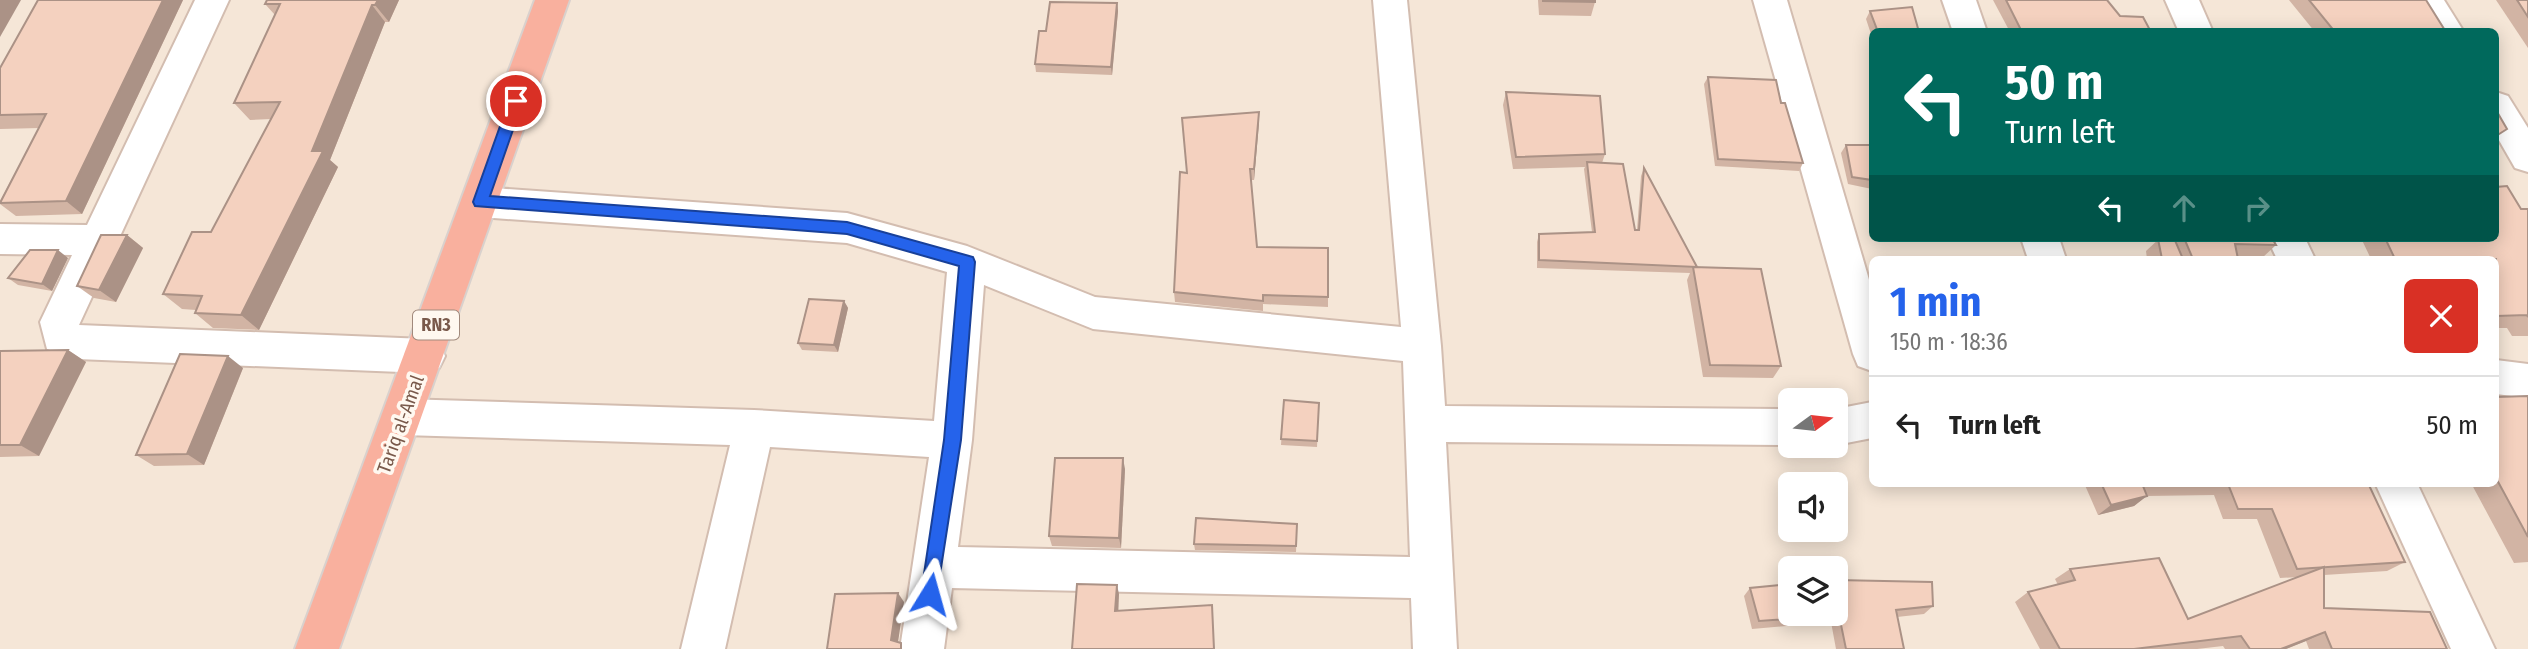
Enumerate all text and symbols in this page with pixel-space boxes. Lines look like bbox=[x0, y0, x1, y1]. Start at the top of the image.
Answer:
text: 50 m bbox=[2005, 53, 2103, 112]
icon: left bbox=[1890, 56, 1981, 147]
pin bbox=[486, 71, 546, 131]
icon: arrive bbox=[497, 82, 535, 120]
text: Turn left bbox=[2005, 113, 2115, 151]
icon: left bbox=[2092, 189, 2130, 227]
icon: ahead bbox=[2165, 189, 2203, 227]
icon: right bbox=[2238, 189, 2276, 227]
text: 1 min bbox=[1890, 277, 1981, 327]
button: close bbox=[2404, 279, 2478, 353]
road number: RN3 bbox=[413, 310, 459, 340]
text: 150 m · 18:36 bbox=[1890, 328, 2008, 356]
street label: Tariq al-Amal bbox=[372, 372, 429, 476]
north arrow bbox=[1778, 388, 1848, 458]
map controls bbox=[1778, 388, 1848, 626]
icon: left bbox=[1890, 406, 1928, 444]
text: Turn left bbox=[1949, 410, 2041, 441]
text: 50 m bbox=[2426, 410, 2478, 441]
button: sound bbox=[1778, 472, 1848, 542]
button: layers bbox=[1778, 556, 1848, 626]
position arrow bbox=[893, 557, 967, 631]

